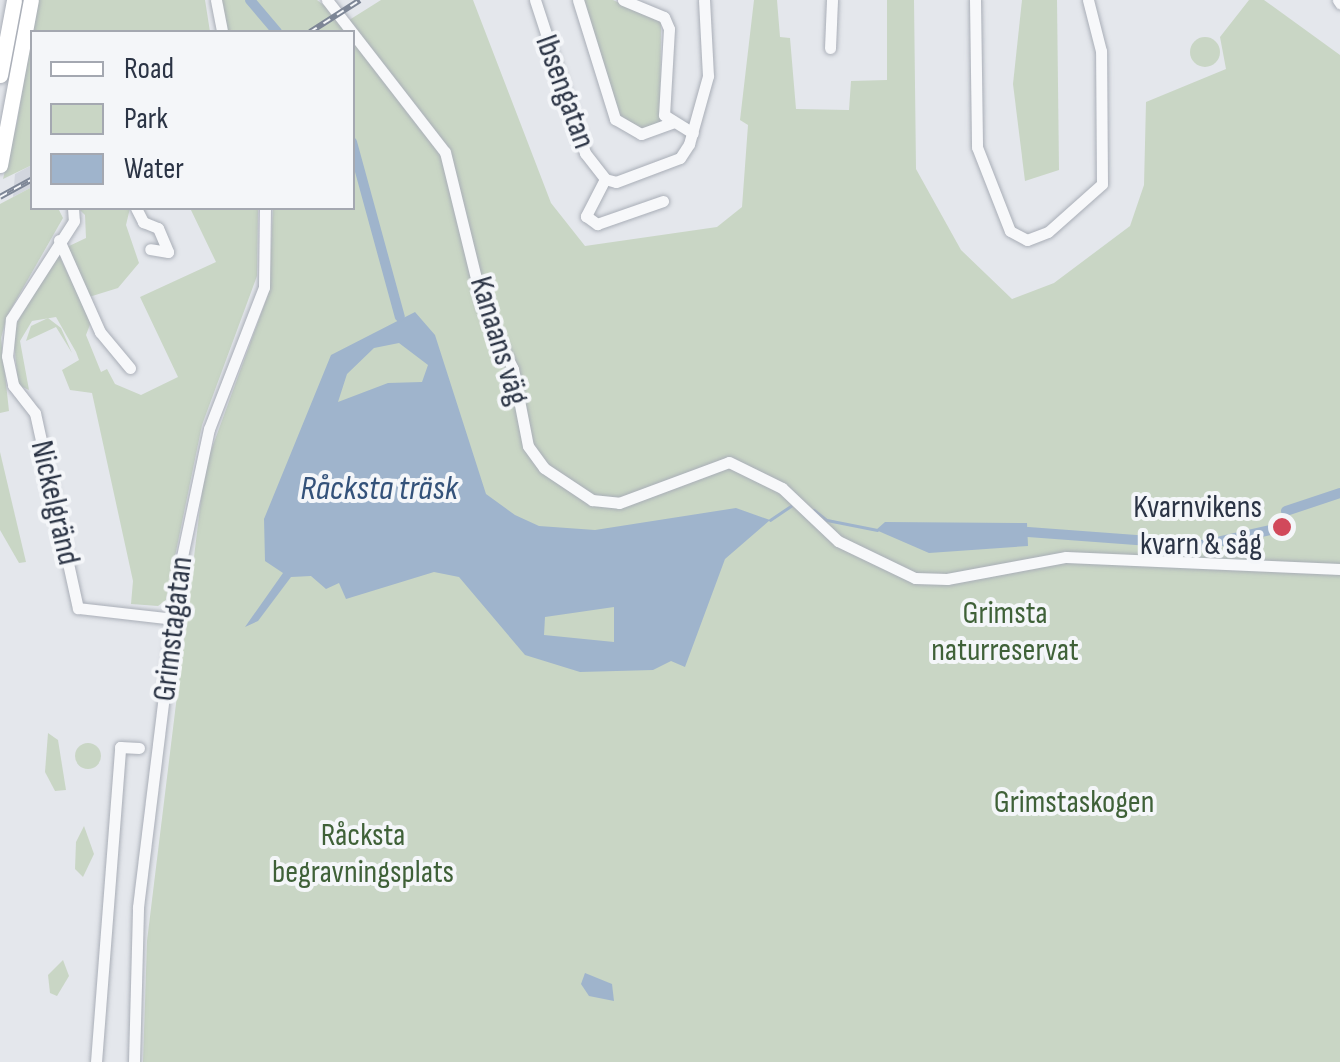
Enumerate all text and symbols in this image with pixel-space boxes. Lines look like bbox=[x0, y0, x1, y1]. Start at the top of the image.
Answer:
legend bbox=[30, 30, 355, 210]
street label: Ibsengatan bbox=[526, 30, 602, 154]
text: Road bbox=[124, 51, 174, 87]
text: Park bbox=[124, 101, 168, 137]
text: Water bbox=[124, 151, 184, 187]
street label: Kanaans väg bbox=[460, 272, 536, 410]
street label: Nickelgränd bbox=[21, 437, 87, 569]
water label: Råcksta träsk bbox=[300, 468, 458, 510]
place label: Kvarnvikens kvarn & såg bbox=[1133, 490, 1262, 565]
marker: Kvarnvikens kvarn & såg bbox=[1271, 516, 1293, 538]
street label: Grimstagatan bbox=[146, 554, 202, 704]
park label: Grimsta naturreservat bbox=[931, 596, 1079, 671]
park label: Grimstaskogen bbox=[994, 784, 1154, 822]
park label: Råcksta begravningsplats bbox=[272, 818, 454, 893]

